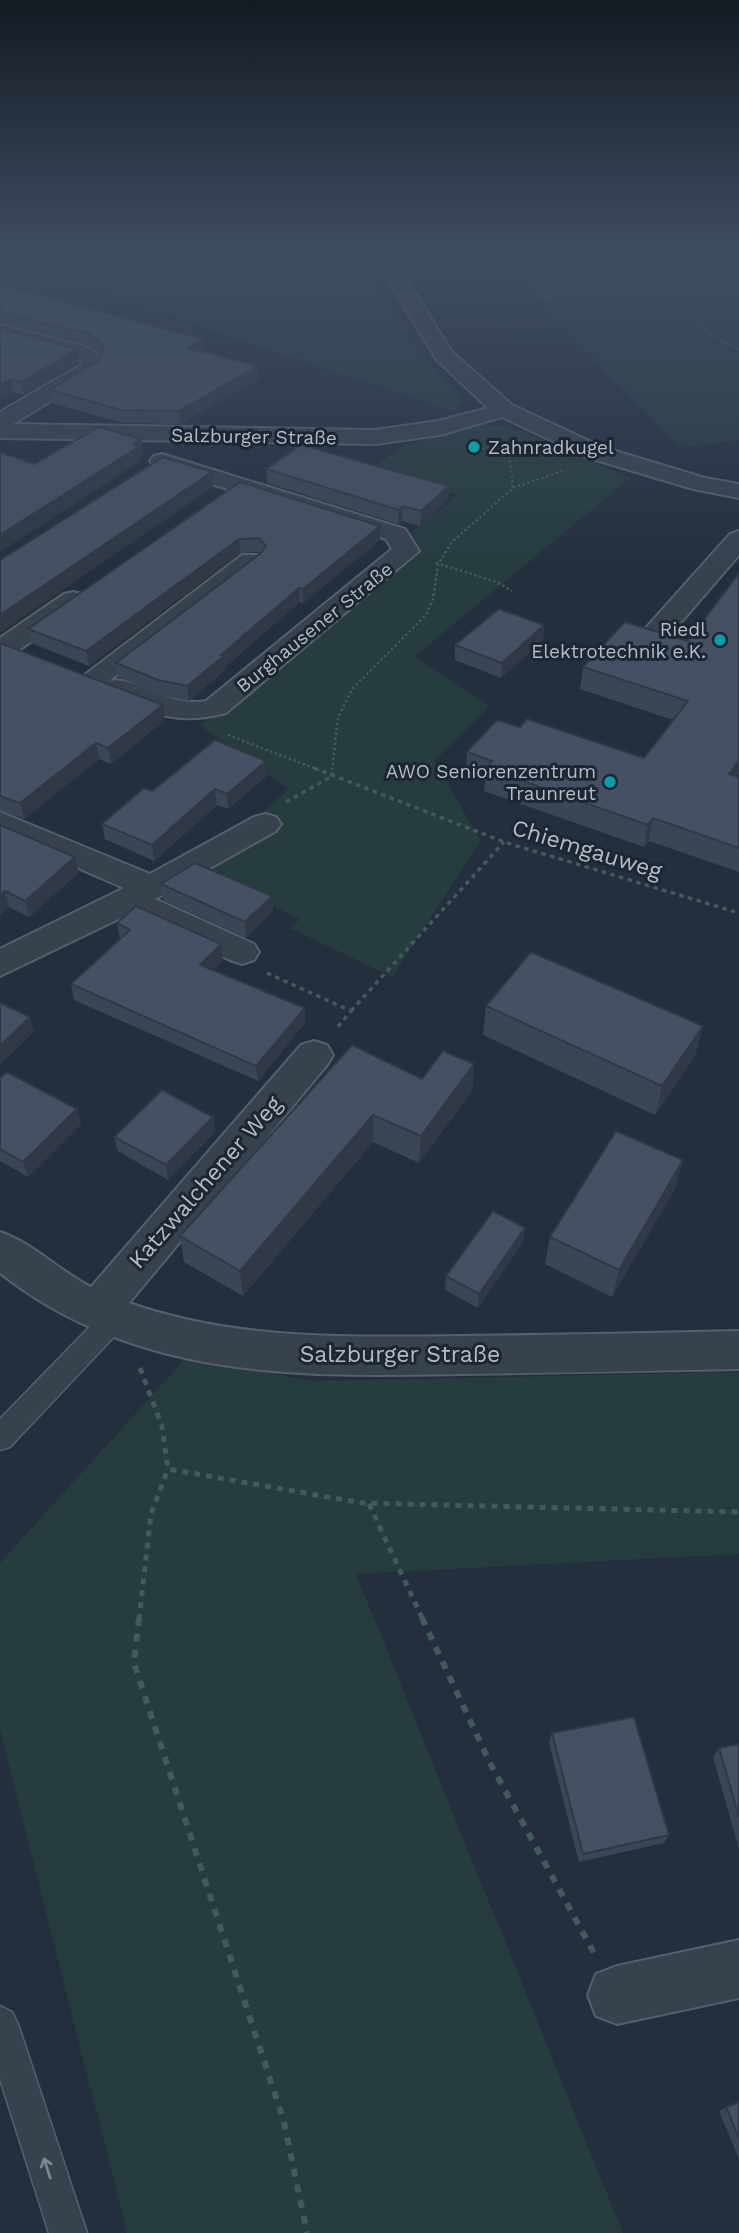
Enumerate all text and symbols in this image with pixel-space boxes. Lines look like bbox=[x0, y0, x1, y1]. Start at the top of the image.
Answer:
street label: Salzburger Straße bbox=[171, 424, 337, 449]
place label: Zahnradkugel bbox=[488, 436, 614, 459]
marker: Zahnradkugel bbox=[466, 439, 482, 455]
street label: Burghausener Straße bbox=[232, 557, 397, 697]
place label: Riedl Elektrotechnik e.K. bbox=[531, 618, 706, 663]
marker: Riedl Elektrotechnik e.K. bbox=[712, 632, 728, 648]
place label: AWO Seniorenzentrum Traunreut bbox=[386, 760, 596, 805]
marker: AWO Seniorenzentrum Traunreut bbox=[602, 774, 618, 790]
street label: Chiemgauweg bbox=[509, 814, 666, 885]
street label: Katzwalchener Weg bbox=[123, 1090, 288, 1274]
street label: Salzburger Straße bbox=[300, 1341, 500, 1368]
one-way arrow bbox=[40, 2157, 53, 2179]

